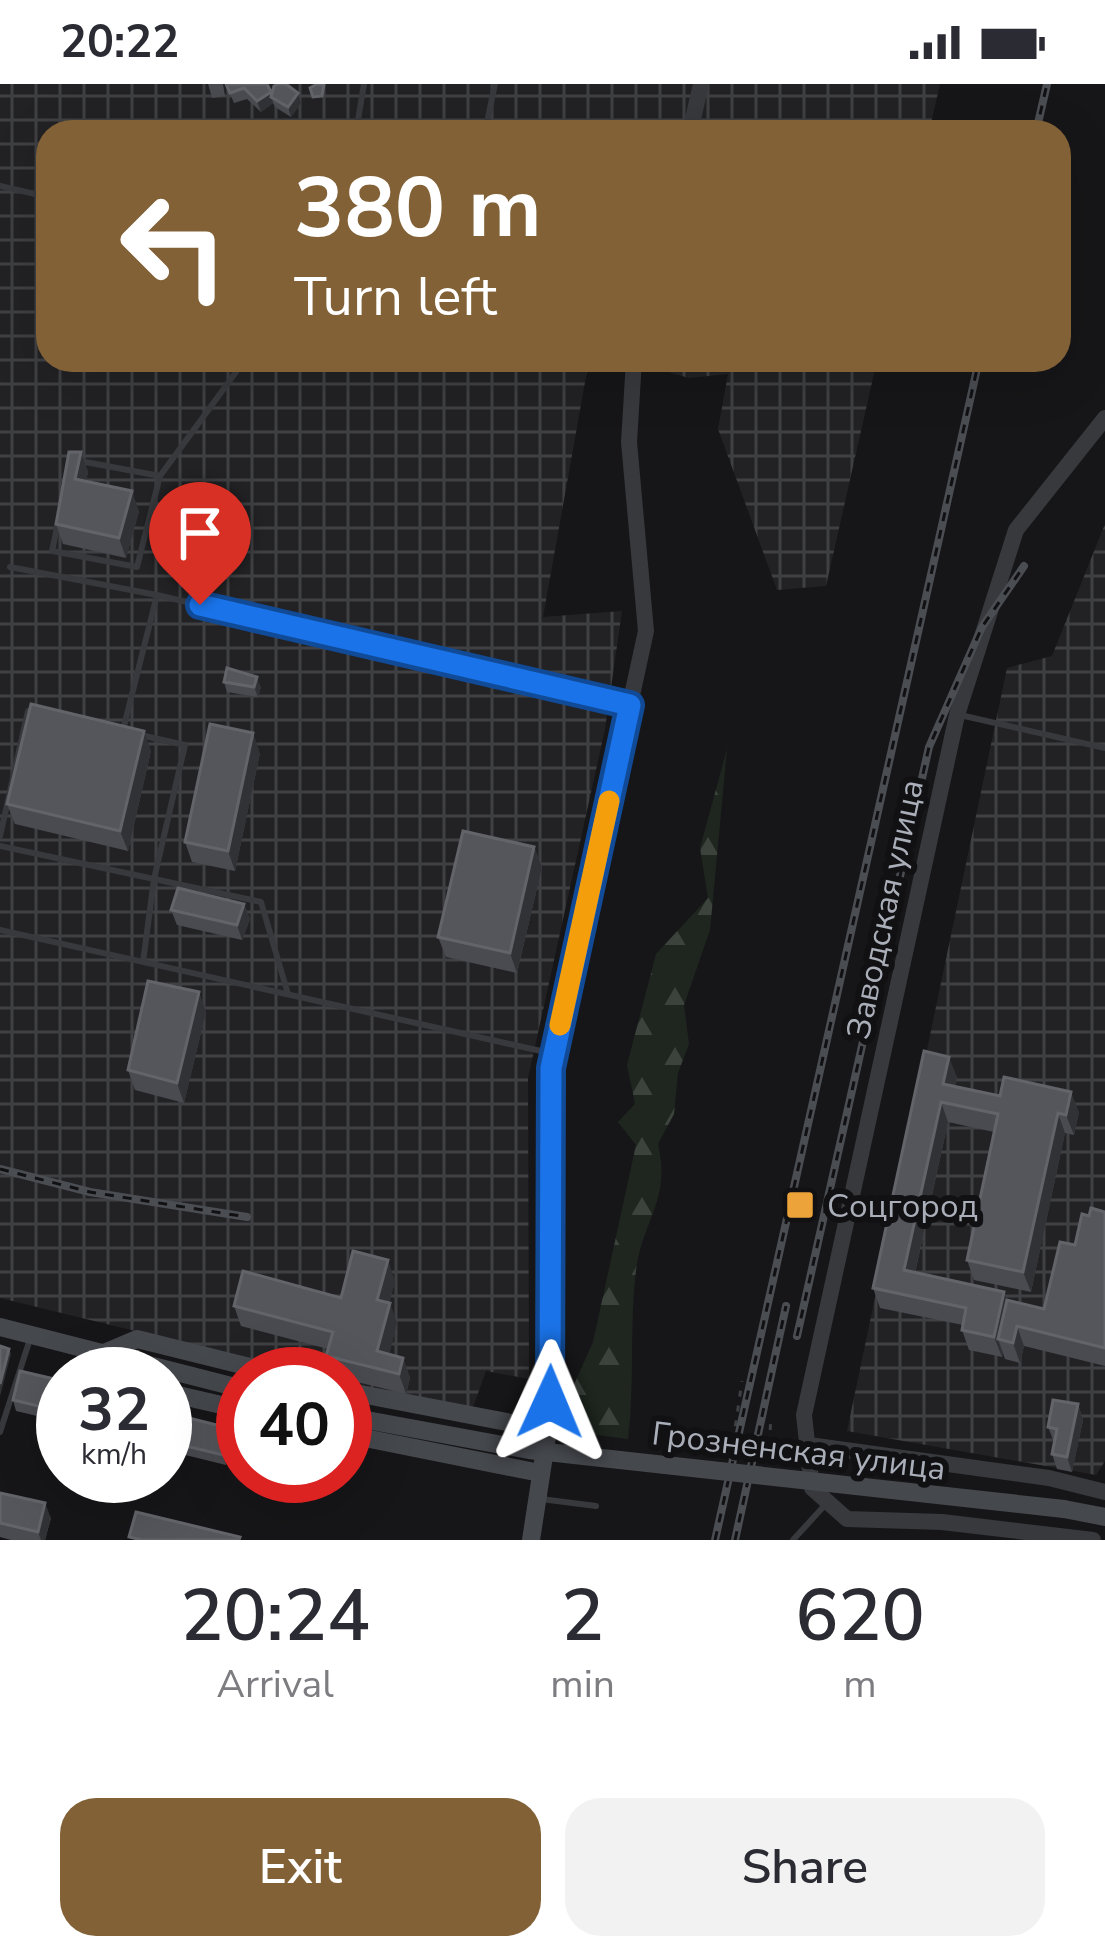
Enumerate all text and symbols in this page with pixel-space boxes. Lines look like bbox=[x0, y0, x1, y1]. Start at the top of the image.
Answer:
text: 20:22 bbox=[60, 12, 179, 73]
text: 380 m bbox=[294, 151, 542, 266]
icon: left bbox=[96, 168, 252, 324]
text: Turn left bbox=[294, 260, 497, 334]
pin bbox=[149, 482, 251, 605]
icon: arrive bbox=[167, 500, 233, 566]
street label: Заводская улица bbox=[836, 775, 935, 1043]
place label: Соцгород bbox=[827, 1184, 978, 1229]
marker: Соцгород bbox=[784, 1189, 816, 1221]
position arrow bbox=[487, 1339, 613, 1465]
speed limit sign: 40 bbox=[216, 1347, 372, 1503]
text: 32 bbox=[78, 1369, 150, 1451]
street label: Грозненская улица bbox=[649, 1411, 948, 1492]
text: km/h bbox=[81, 1434, 147, 1475]
text: 20:24 bbox=[180, 1567, 370, 1665]
text: 2 bbox=[561, 1567, 604, 1665]
text: 620 bbox=[795, 1567, 925, 1665]
text: Arrival bbox=[217, 1658, 334, 1711]
text: min bbox=[550, 1658, 615, 1711]
text: m bbox=[843, 1658, 877, 1711]
button: Exit bbox=[60, 1798, 541, 1936]
button: Share bbox=[565, 1798, 1045, 1936]

